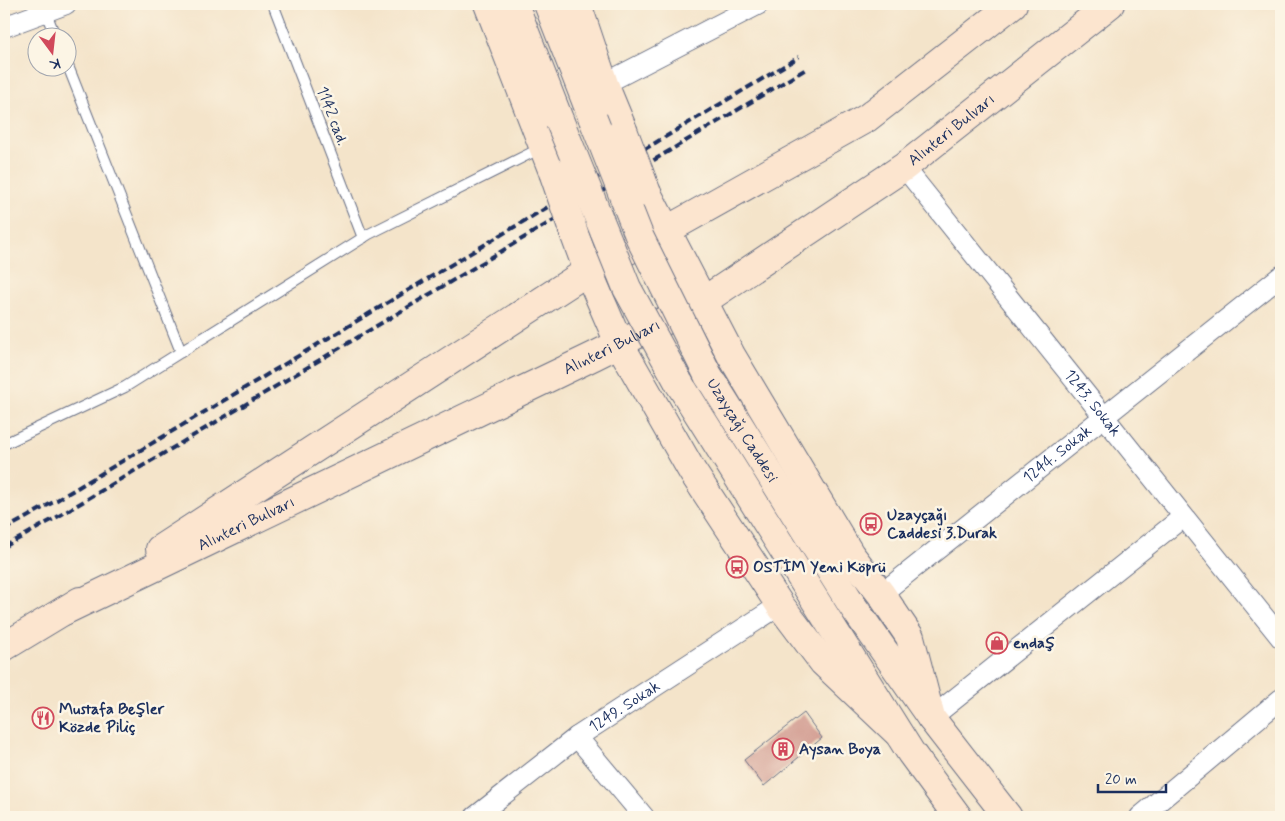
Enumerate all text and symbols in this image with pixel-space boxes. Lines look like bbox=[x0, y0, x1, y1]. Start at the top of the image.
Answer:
north arrow bbox=[28, 28, 78, 78]
text: K bbox=[47, 54, 62, 74]
street label: 1142 cad. bbox=[311, 83, 353, 149]
street label: Alınteri Bulvarı bbox=[903, 89, 999, 171]
street label: Alınteri Bulvarı bbox=[560, 314, 664, 380]
street label: 1243. Sokak bbox=[1059, 365, 1126, 441]
street label: Uzayçağı Caddesi bbox=[702, 374, 783, 486]
street label: 1244. Sokak bbox=[1018, 420, 1096, 488]
street label: Alınteri Bulvarı bbox=[194, 491, 298, 556]
place label: Uzayçağı Caddesi 3.Durak bbox=[887, 505, 997, 544]
bus stop icon: Uzayçağı Caddesi 3.Durak bbox=[859, 512, 883, 536]
bus stop icon: OSTİM Yeni Köprü bbox=[725, 555, 749, 579]
place label: OSTİM Yeni Köprü bbox=[753, 557, 886, 578]
shop icon: endaş bbox=[985, 631, 1009, 655]
place label: endaş bbox=[1013, 633, 1055, 654]
street label: 1249. Sokak bbox=[585, 675, 664, 737]
place label: Mustafa Beşler Közde Piliç bbox=[59, 699, 165, 738]
restaurant icon: Mustafa Beşler Közde Piliç bbox=[31, 706, 55, 730]
building icon: Aysan Boya bbox=[771, 737, 795, 761]
place label: Aysan Boya bbox=[799, 739, 881, 760]
scale bar bbox=[1098, 761, 1165, 793]
text: 20 m bbox=[1105, 770, 1137, 790]

